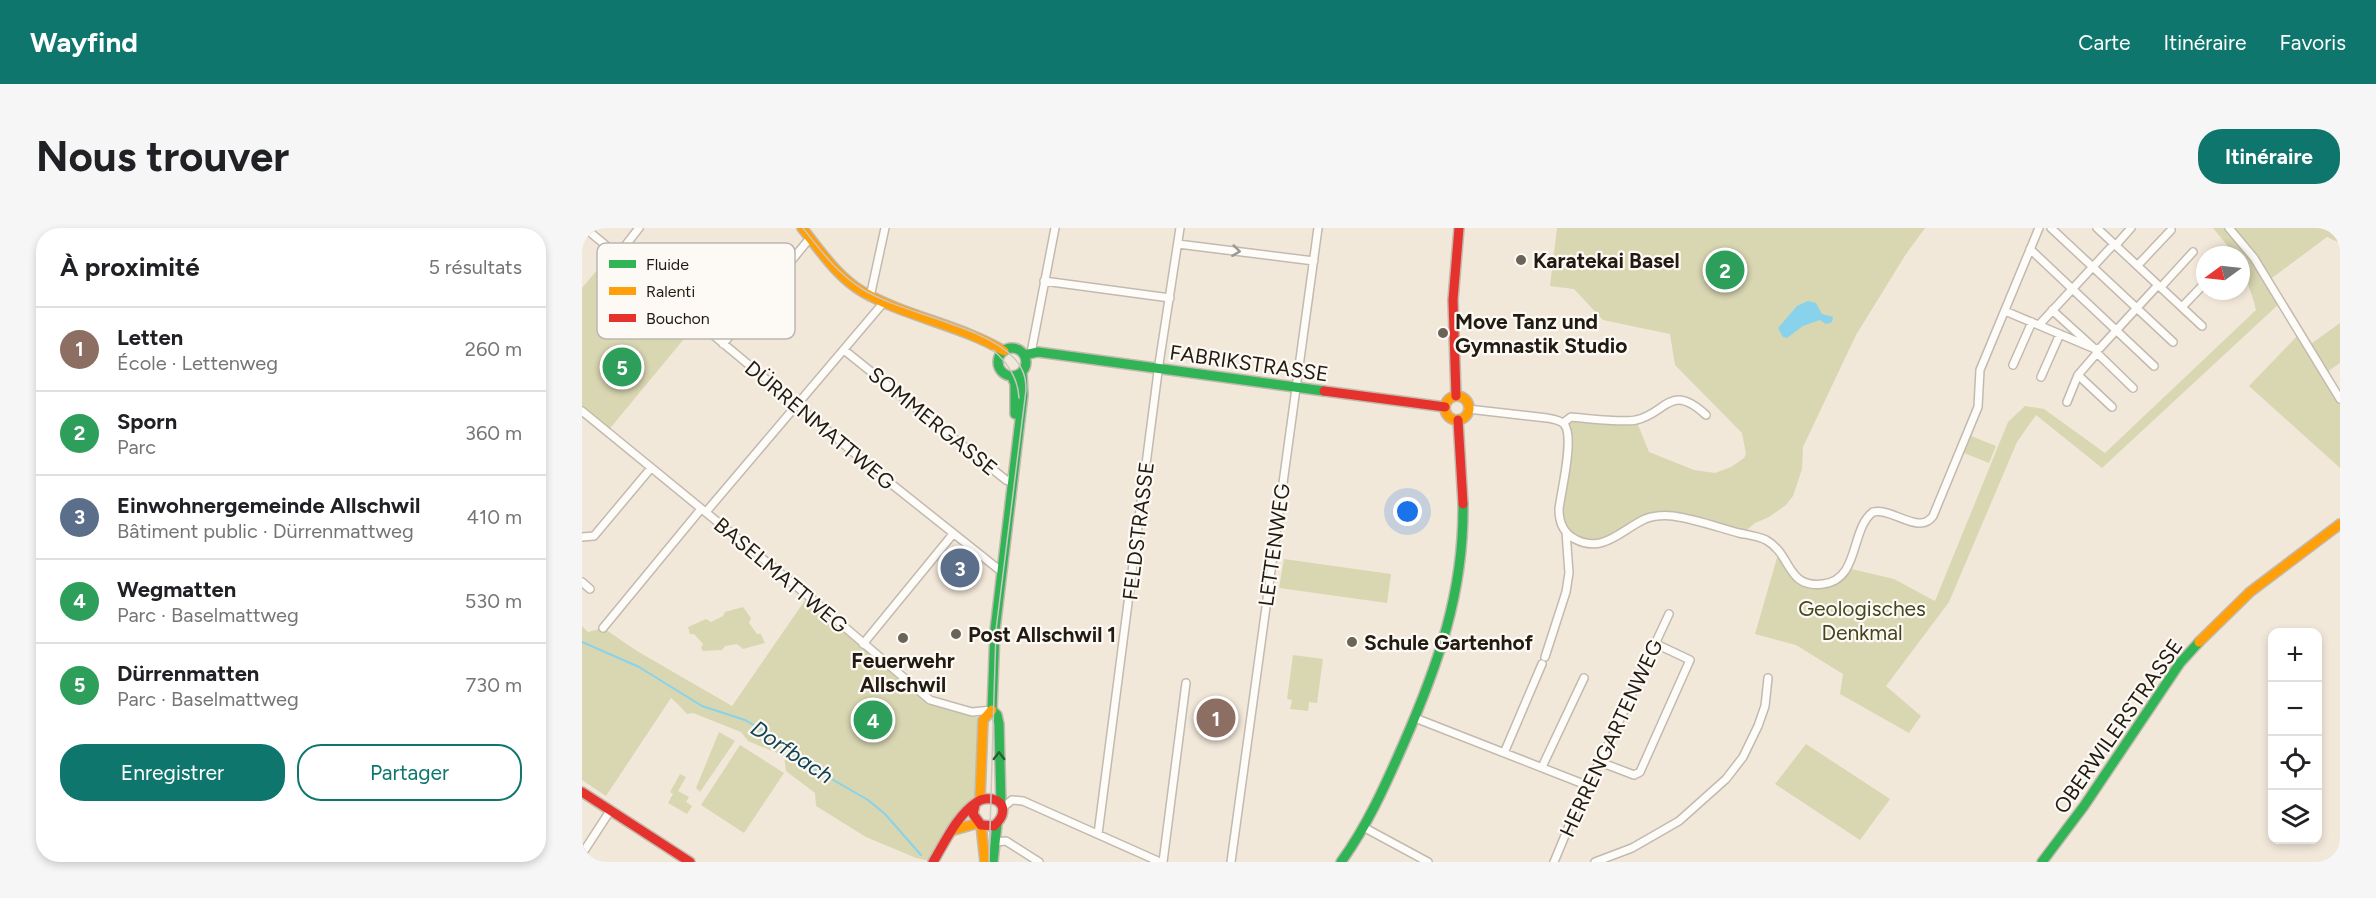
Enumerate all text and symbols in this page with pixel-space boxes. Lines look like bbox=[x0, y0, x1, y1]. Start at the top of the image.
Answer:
text: Wayfind bbox=[30, 25, 138, 59]
text: Carte bbox=[2078, 30, 2131, 55]
text: Itinéraire bbox=[2164, 30, 2247, 55]
text: Favoris bbox=[2280, 30, 2346, 55]
button: Itinéraire bbox=[2198, 129, 2340, 184]
text: Nous trouver bbox=[36, 131, 289, 182]
legend bbox=[597, 243, 795, 339]
one-way arrow bbox=[1232, 244, 1241, 257]
north arrow bbox=[2196, 246, 2250, 300]
place label: Karatekai Basel bbox=[1533, 248, 1680, 273]
pin: 2 bbox=[1706, 248, 1744, 292]
text: À proximité bbox=[60, 251, 200, 283]
marker: Karatekai Basel bbox=[1514, 253, 1528, 267]
text: 5 résultats bbox=[428, 255, 522, 279]
text: Fluide bbox=[646, 255, 689, 274]
text: Ralenti bbox=[646, 282, 695, 301]
text: Bouchon bbox=[646, 309, 710, 328]
place label: Move Tanz und Gymnastik Studio bbox=[1455, 309, 1627, 358]
text: Letten bbox=[117, 324, 183, 351]
marker: Move Tanz und Gymnastik Studio bbox=[1436, 326, 1450, 340]
text: 1 bbox=[75, 337, 84, 361]
text: 260 m bbox=[465, 337, 522, 361]
street label: FABRIKSTRASSE bbox=[1168, 339, 1330, 387]
pin: 5 bbox=[602, 344, 642, 390]
text: École · Lettenweg bbox=[117, 351, 278, 375]
street label: DÜRRENMATTWEG bbox=[740, 355, 900, 495]
street label: SOMMERGASSE bbox=[864, 361, 1002, 481]
text: Sporn bbox=[117, 408, 177, 435]
text: 2 bbox=[74, 421, 85, 445]
text: 360 m bbox=[465, 421, 522, 445]
text: Parc bbox=[117, 435, 156, 459]
street label: FELDSTRASSE bbox=[1117, 460, 1159, 602]
street label: LETTENWEG bbox=[1253, 482, 1295, 608]
text: Einwohnergemeinde Allschwil bbox=[117, 492, 420, 519]
your location bbox=[1393, 497, 1422, 526]
text: 3 bbox=[74, 505, 85, 529]
text: 410 m bbox=[467, 505, 522, 529]
street label: BASELMATTWEG bbox=[709, 512, 853, 638]
text: Bâtiment public · Dürrenmattweg bbox=[117, 519, 414, 543]
pin: 3 bbox=[940, 546, 980, 590]
text: Wegmatten bbox=[117, 576, 236, 603]
text: 4 bbox=[73, 589, 86, 613]
text: 530 m bbox=[465, 589, 522, 613]
park label: Geologisches Denkmal bbox=[1798, 596, 1926, 645]
text: Parc · Baselmattweg bbox=[117, 603, 299, 627]
place label: Post Allschwil 1 bbox=[968, 622, 1116, 647]
marker: Post Allschwil 1 bbox=[949, 627, 963, 641]
map controls bbox=[2268, 628, 2322, 844]
button: + bbox=[2268, 628, 2322, 682]
place label: Schule Gartenhof bbox=[1364, 630, 1534, 655]
marker: Feuerwehr Allschwil bbox=[896, 631, 910, 645]
street label: OBERWILERSTRASSE bbox=[2048, 634, 2188, 818]
marker: Schule Gartenhof bbox=[1345, 635, 1359, 649]
street label: HERRENGARTENWEG bbox=[1554, 635, 1668, 841]
place label: Feuerwehr Allschwil bbox=[851, 648, 955, 697]
text: Dürrenmatten bbox=[117, 660, 259, 687]
text: 5 bbox=[74, 673, 85, 697]
text: 730 m bbox=[466, 673, 522, 697]
button: − bbox=[2268, 682, 2322, 736]
text: Parc · Baselmattweg bbox=[117, 687, 299, 711]
pin: 1 bbox=[1196, 696, 1236, 740]
pin: 4 bbox=[854, 698, 892, 742]
water label: Dorfbach bbox=[746, 715, 838, 789]
button: locate bbox=[2268, 736, 2322, 790]
button: Enregistrer bbox=[60, 744, 285, 801]
button: Partager bbox=[297, 744, 522, 801]
one-way arrow bbox=[993, 751, 1005, 760]
button: layers bbox=[2268, 790, 2322, 844]

